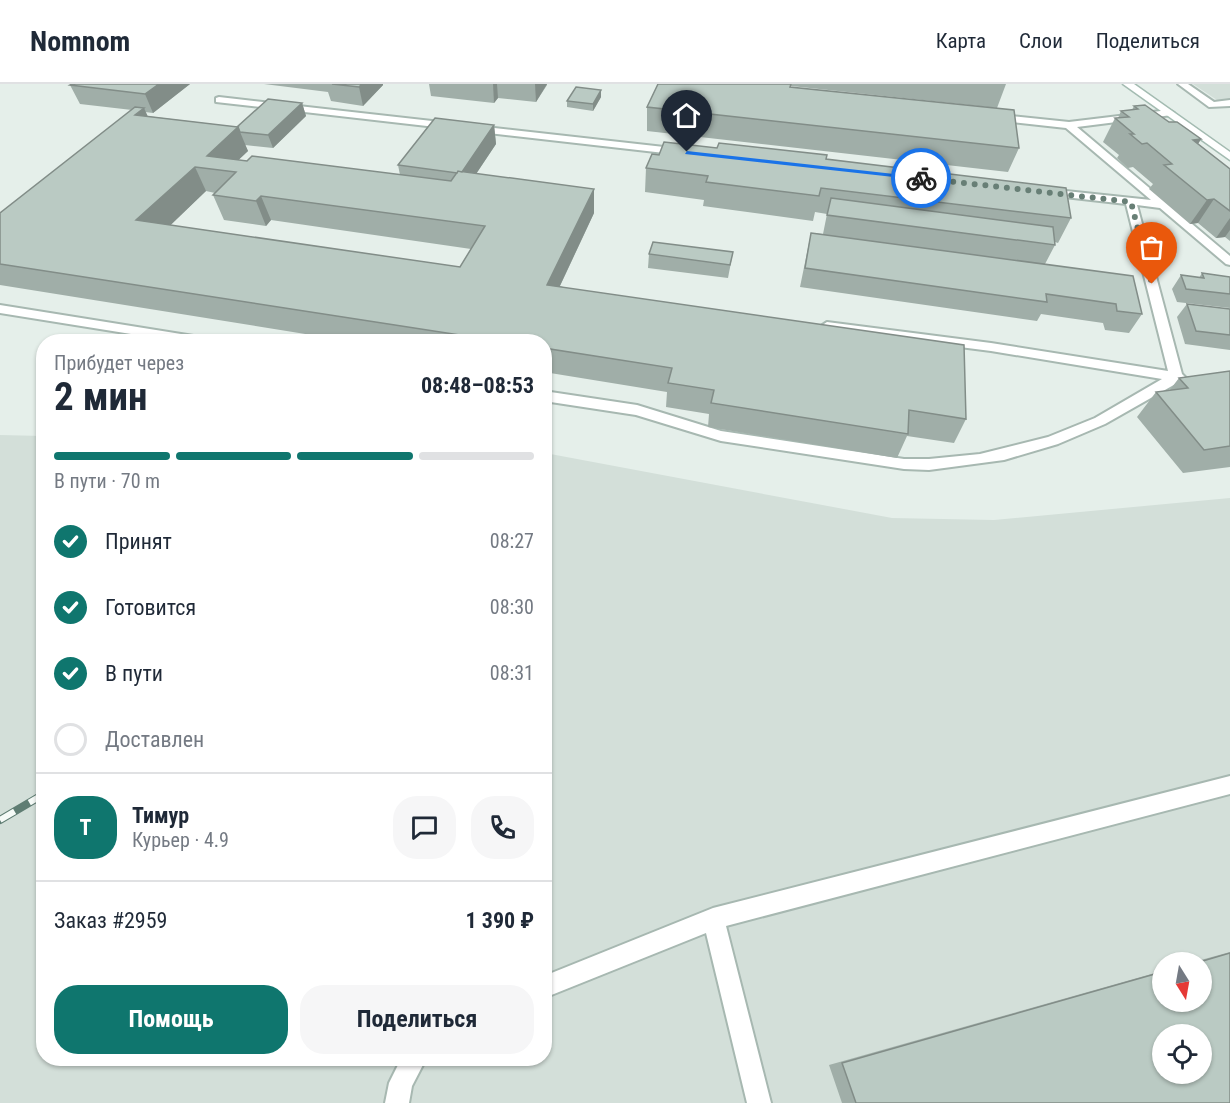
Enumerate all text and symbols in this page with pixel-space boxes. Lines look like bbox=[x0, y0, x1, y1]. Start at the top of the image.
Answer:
text: Nomnom bbox=[30, 25, 130, 58]
text: Карта bbox=[936, 29, 986, 53]
text: Слои bbox=[1019, 29, 1063, 53]
text: Поделиться bbox=[1096, 29, 1200, 53]
pin bbox=[661, 90, 712, 152]
icon: home bbox=[670, 99, 703, 132]
courier bbox=[891, 148, 951, 208]
icon: bike bbox=[905, 162, 938, 195]
pin bbox=[1126, 222, 1177, 284]
icon: bag bbox=[1135, 231, 1168, 264]
text: Прибудет через bbox=[54, 351, 184, 375]
text: 08:48–08:53 bbox=[421, 373, 534, 398]
text: 2 мин bbox=[54, 374, 148, 420]
text: В пути · 70 m bbox=[54, 469, 160, 493]
icon: check bbox=[54, 525, 87, 558]
text: Принят bbox=[105, 529, 172, 554]
text: 08:27 bbox=[490, 529, 534, 553]
icon: check bbox=[54, 591, 87, 624]
text: Готовится bbox=[105, 595, 196, 620]
text: 08:30 bbox=[490, 595, 534, 619]
icon: check bbox=[54, 657, 87, 690]
text: В пути bbox=[105, 661, 163, 686]
text: 08:31 bbox=[490, 661, 534, 685]
text: Доставлен bbox=[105, 727, 204, 752]
button: chat bbox=[393, 796, 456, 859]
button: phone bbox=[471, 796, 534, 859]
text: Тимур bbox=[132, 803, 189, 828]
text: Т bbox=[80, 815, 91, 840]
text: Курьер · 4.9 bbox=[132, 828, 229, 852]
text: Заказ #2959 bbox=[54, 908, 167, 933]
text: 1 390 ₽ bbox=[466, 908, 534, 933]
north arrow bbox=[1152, 952, 1212, 1012]
map controls bbox=[1152, 952, 1212, 1084]
button: Помощь bbox=[54, 985, 288, 1054]
button: Поделиться bbox=[300, 985, 534, 1054]
button: locate bbox=[1152, 1024, 1212, 1084]

